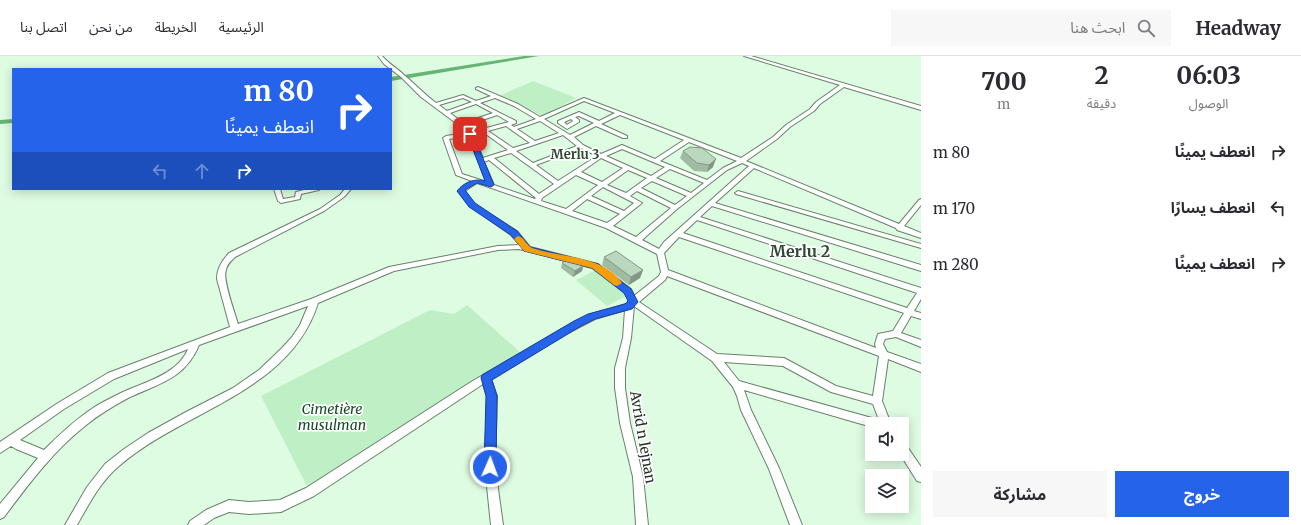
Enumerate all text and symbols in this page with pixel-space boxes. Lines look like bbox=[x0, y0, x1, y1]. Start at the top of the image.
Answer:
search box bbox=[891, 10, 1171, 46]
text: Headway bbox=[1195, 16, 1281, 40]
icon: search bbox=[1135, 17, 1157, 39]
text: اتصل بنا bbox=[20, 18, 67, 36]
text: من نحن bbox=[89, 18, 133, 36]
text: الخريطة bbox=[155, 18, 197, 36]
text: الرئيسية bbox=[219, 18, 264, 36]
text: ابحث هنا bbox=[1070, 18, 1125, 37]
text: 2 bbox=[1094, 60, 1109, 91]
text: 06:03 bbox=[1176, 60, 1241, 91]
text: 700 bbox=[981, 66, 1027, 97]
text: 80 m bbox=[243, 73, 314, 109]
icon: right bbox=[328, 84, 380, 136]
text: دقيقة bbox=[1087, 95, 1116, 112]
text: الوصول bbox=[1189, 95, 1228, 112]
text: m bbox=[997, 96, 1010, 113]
text: انعطف يمينًا bbox=[225, 115, 314, 138]
pin bbox=[453, 117, 487, 151]
icon: arrive bbox=[459, 123, 481, 145]
icon: right bbox=[1267, 141, 1289, 163]
text: انعطف يمينًا bbox=[1175, 142, 1255, 161]
text: 80 m bbox=[933, 143, 970, 162]
district label: Merlu 3 bbox=[551, 146, 599, 163]
icon: left bbox=[149, 160, 171, 182]
icon: ahead bbox=[191, 160, 213, 182]
icon: right bbox=[233, 160, 255, 182]
icon: left bbox=[1267, 197, 1289, 219]
text: انعطف يسارًا bbox=[1171, 198, 1255, 217]
text: 170 m bbox=[933, 199, 975, 218]
district label: Merlu 2 bbox=[770, 241, 830, 261]
icon: right bbox=[1267, 253, 1289, 275]
text: انعطف يمينًا bbox=[1175, 254, 1255, 273]
text: 280 m bbox=[933, 255, 979, 274]
street label: Avrid n lejnan bbox=[626, 388, 660, 485]
park label: Cimetière musulman bbox=[298, 400, 366, 434]
map controls bbox=[865, 417, 909, 513]
button: sound bbox=[865, 417, 909, 461]
position arrow bbox=[469, 446, 511, 488]
button: layers bbox=[865, 469, 909, 513]
button: مشاركة bbox=[933, 471, 1107, 517]
button: خروج bbox=[1115, 471, 1289, 517]

